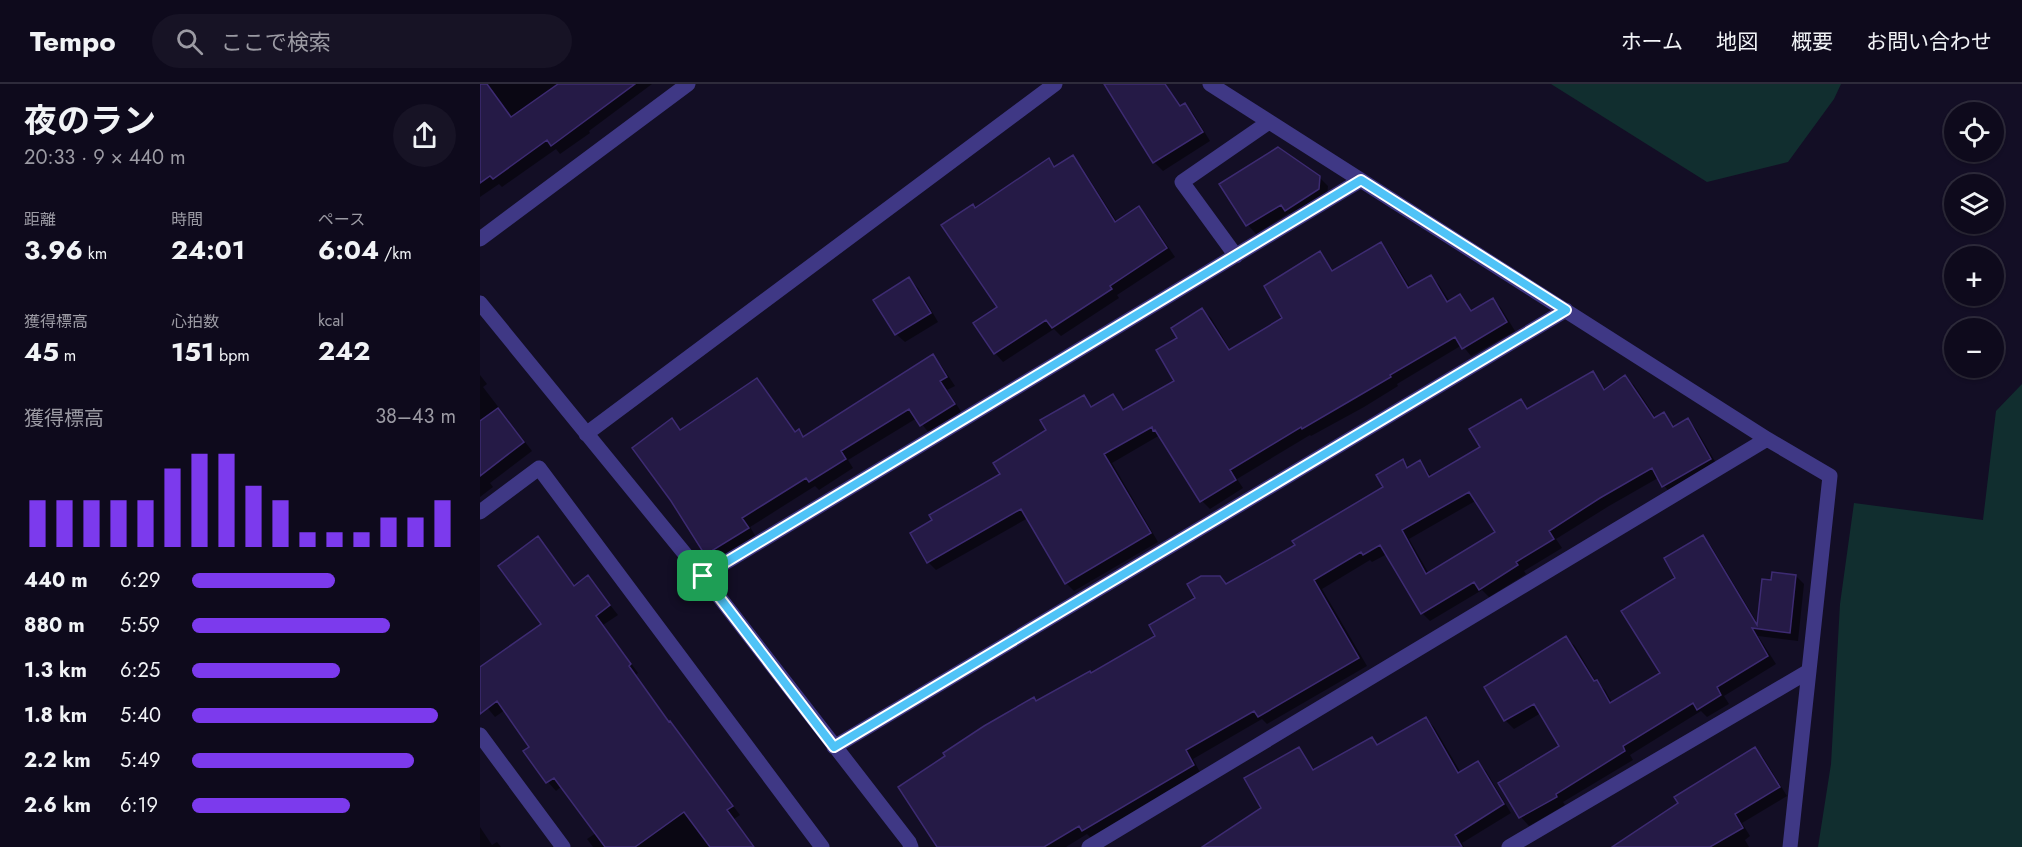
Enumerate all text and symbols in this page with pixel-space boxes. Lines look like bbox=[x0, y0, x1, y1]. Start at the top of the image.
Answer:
search box bbox=[152, 14, 572, 68]
text: Tempo bbox=[30, 21, 116, 62]
icon: search bbox=[173, 25, 206, 58]
text: ここで検索 bbox=[221, 26, 331, 58]
text: ホーム bbox=[1621, 27, 1683, 57]
text: 地図 bbox=[1716, 27, 1758, 57]
text: 概要 bbox=[1791, 27, 1833, 57]
text: お問い合わせ bbox=[1866, 27, 1992, 57]
text: 夜のラン bbox=[24, 97, 156, 144]
map controls bbox=[1944, 102, 2004, 378]
button: locate bbox=[1944, 102, 2004, 162]
button: share bbox=[393, 104, 456, 167]
text: 20:33 · 9 × 440 m bbox=[24, 143, 186, 172]
button: layers bbox=[1944, 174, 2004, 234]
text: 距離 bbox=[24, 208, 56, 231]
text: 時間 bbox=[171, 208, 203, 231]
text: ペース bbox=[318, 208, 365, 231]
text: 3.96 bbox=[24, 231, 83, 269]
text: 24:01 bbox=[171, 231, 245, 269]
text: 6:04 bbox=[318, 231, 379, 269]
text: km bbox=[83, 242, 107, 265]
text: /km bbox=[379, 242, 412, 265]
button: + bbox=[1944, 246, 2004, 306]
text: kcal bbox=[318, 309, 344, 332]
text: 獲得標高 bbox=[24, 310, 88, 333]
text: 心拍数 bbox=[171, 310, 219, 333]
button: − bbox=[1944, 318, 2004, 378]
text: 242 bbox=[318, 332, 370, 370]
text: 45 bbox=[24, 333, 59, 371]
text: 151 bbox=[171, 333, 214, 371]
text: m bbox=[59, 344, 76, 367]
text: bpm bbox=[214, 344, 250, 367]
text: 38–43 m bbox=[375, 402, 456, 431]
text: 獲得標高 bbox=[24, 404, 104, 433]
pin bbox=[677, 550, 728, 601]
icon: arrive bbox=[686, 559, 719, 592]
text: 440 m bbox=[24, 566, 88, 595]
text: 6:29 bbox=[120, 566, 160, 595]
text: 880 m bbox=[24, 611, 85, 640]
text: 5:59 bbox=[120, 611, 160, 640]
text: 1.3 km bbox=[24, 656, 87, 685]
text: 6:25 bbox=[120, 656, 160, 685]
text: 1.8 km bbox=[24, 701, 87, 730]
text: 5:40 bbox=[120, 701, 161, 730]
text: 2.2 km bbox=[24, 746, 91, 775]
text: 5:49 bbox=[120, 746, 160, 775]
text: 2.6 km bbox=[24, 791, 91, 820]
text: 6:19 bbox=[120, 791, 158, 820]

